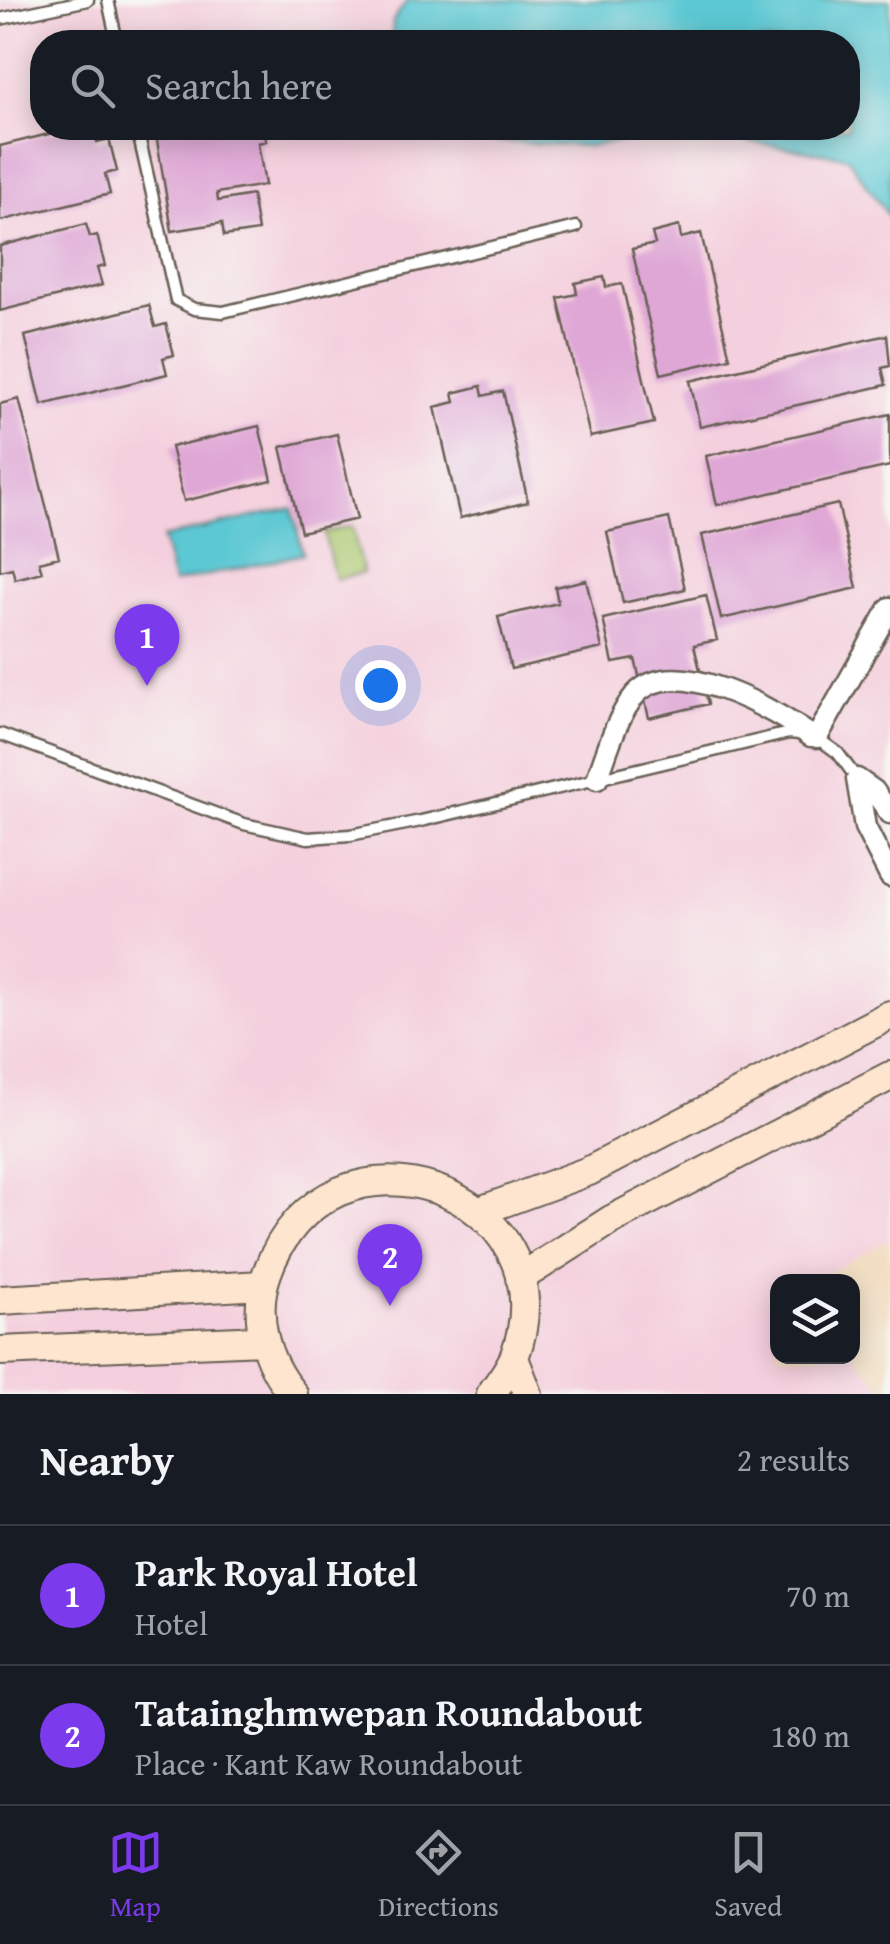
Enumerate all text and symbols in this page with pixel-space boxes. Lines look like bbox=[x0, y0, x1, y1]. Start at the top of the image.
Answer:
search box bbox=[30, 30, 860, 140]
text: Search here bbox=[145, 57, 333, 113]
icon: search bbox=[65, 58, 120, 113]
pin: 1 bbox=[114, 604, 180, 686]
your location bbox=[355, 660, 406, 711]
pin: 2 bbox=[358, 1224, 422, 1306]
map controls bbox=[770, 1274, 860, 1364]
button: layers bbox=[770, 1274, 860, 1364]
text: Nearby bbox=[40, 1429, 174, 1490]
text: 2 results bbox=[737, 1436, 850, 1483]
text: Park Royal Hotel bbox=[135, 1544, 418, 1600]
text: 1 bbox=[64, 1572, 81, 1619]
text: 70 m bbox=[786, 1572, 850, 1619]
text: Hotel bbox=[135, 1600, 208, 1647]
text: Tatainghmwepan Roundabout bbox=[135, 1684, 642, 1740]
text: 2 bbox=[64, 1712, 81, 1759]
text: 180 m bbox=[771, 1712, 850, 1759]
text: Place · Kant Kaw Roundabout bbox=[135, 1740, 522, 1787]
tab: Map bbox=[108, 1825, 163, 1926]
tab: Directions bbox=[378, 1825, 499, 1926]
tab: Saved bbox=[714, 1825, 782, 1926]

